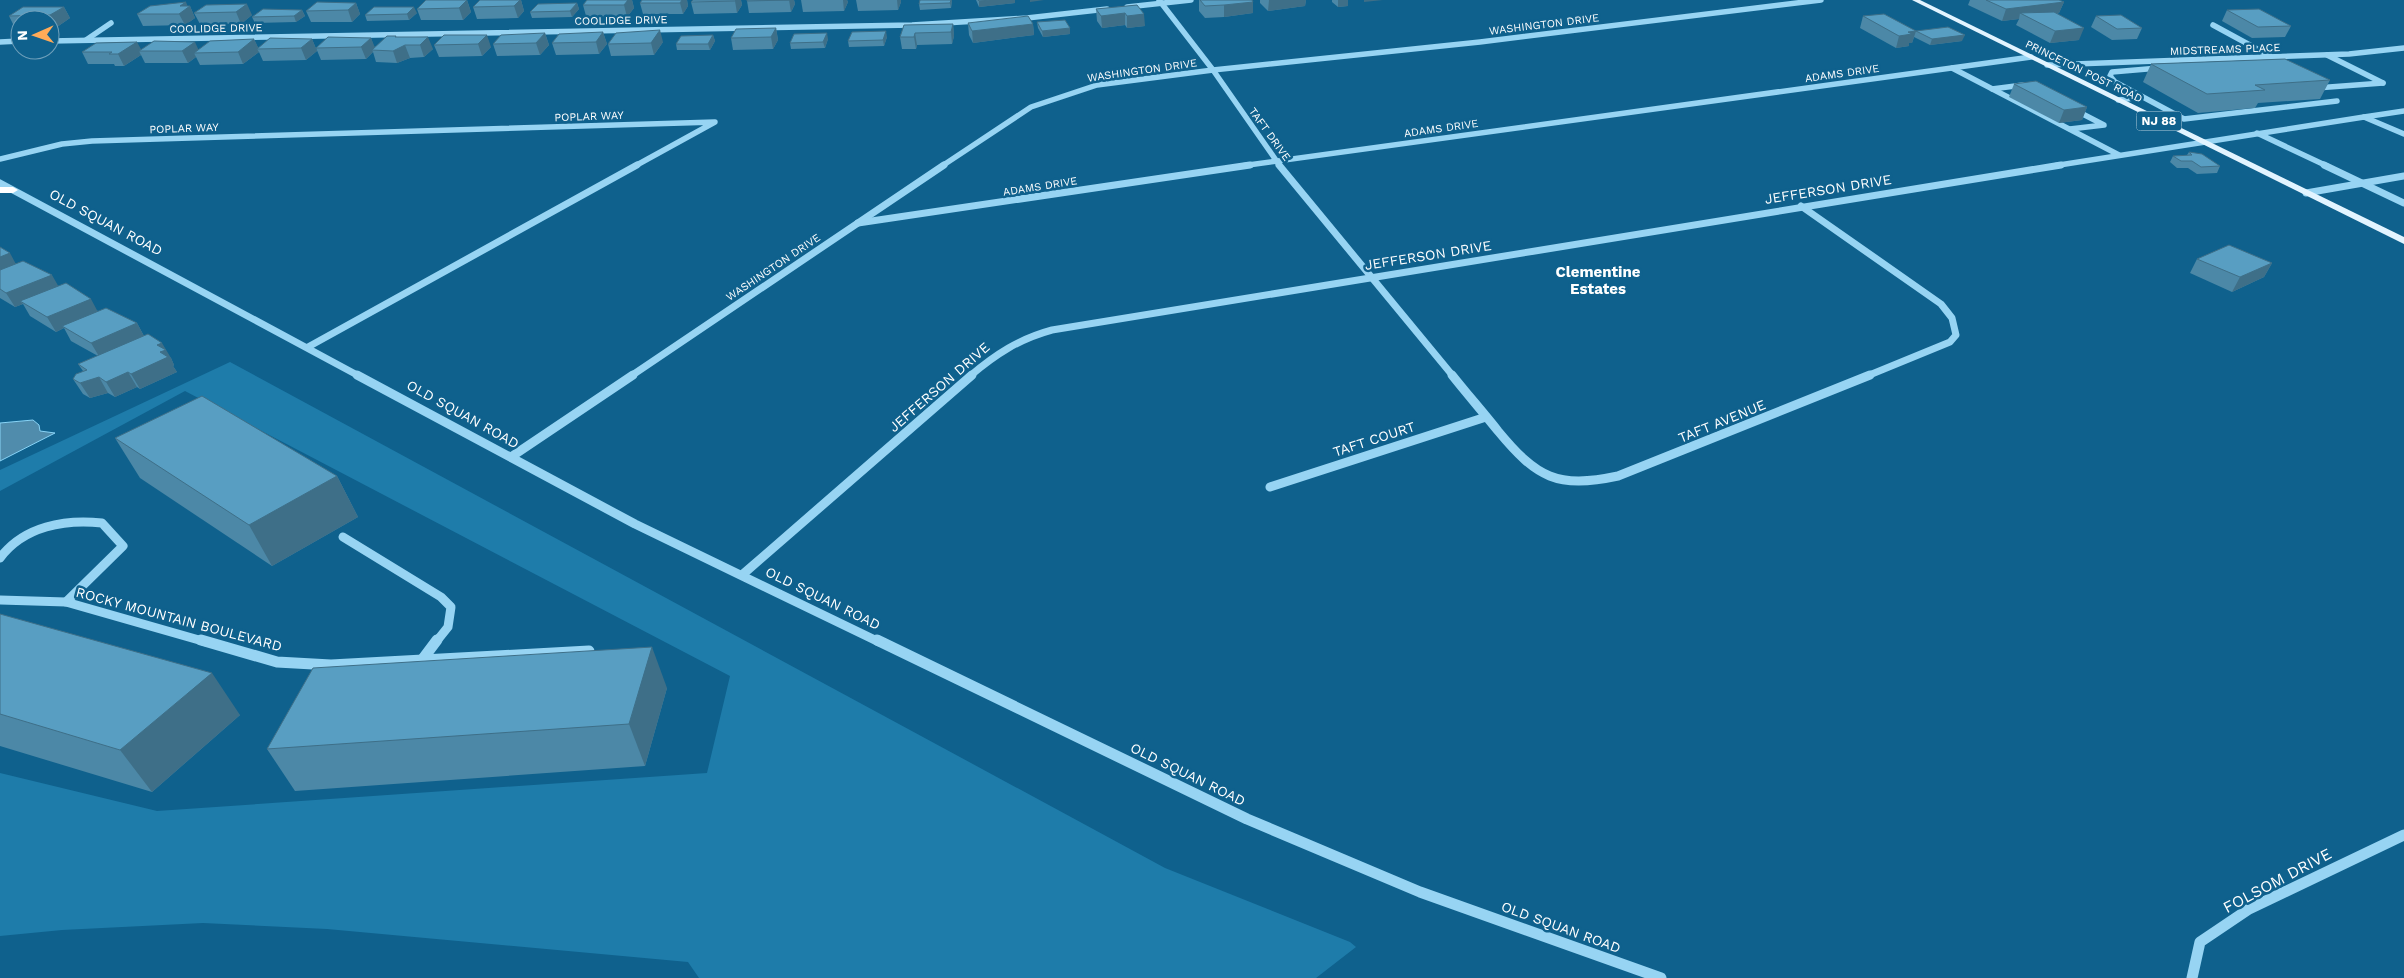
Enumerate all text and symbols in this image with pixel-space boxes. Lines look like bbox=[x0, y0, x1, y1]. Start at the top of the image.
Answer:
north arrow bbox=[10, 10, 60, 60]
street label: WASHINGTON DRIVE bbox=[1488, 11, 1600, 38]
street label: COOLIDGE DRIVE bbox=[574, 13, 668, 28]
street label: COOLIDGE DRIVE bbox=[169, 21, 263, 36]
text: N bbox=[14, 30, 30, 41]
street label: PRINCETON POST ROAD bbox=[2023, 37, 2144, 105]
street label: MIDSTREAMS PLACE bbox=[2170, 41, 2281, 58]
street label: WASHINGTON DRIVE bbox=[1086, 56, 1198, 85]
street label: ADAMS DRIVE bbox=[1804, 62, 1880, 85]
street label: TAFT DRIVE bbox=[1246, 105, 1293, 163]
street label: POPLAR WAY bbox=[554, 109, 625, 124]
road number: NJ 88 bbox=[2136, 112, 2182, 130]
street label: ADAMS DRIVE bbox=[1403, 117, 1479, 140]
street label: POPLAR WAY bbox=[149, 121, 220, 136]
street label: JEFFERSON DRIVE bbox=[1763, 171, 1893, 207]
street label: ADAMS DRIVE bbox=[1002, 174, 1078, 199]
street label: OLD SQUAN ROAD bbox=[47, 185, 165, 259]
street label: WASHINGTON DRIVE bbox=[724, 231, 823, 304]
street label: JEFFERSON DRIVE bbox=[1363, 237, 1493, 273]
district label: Clementine Estates bbox=[1556, 263, 1641, 298]
street label: JEFFERSON DRIVE bbox=[885, 339, 993, 435]
street label: OLD SQUAN ROAD bbox=[404, 377, 522, 451]
street label: TAFT AVENUE bbox=[1676, 396, 1768, 446]
street label: TAFT COURT bbox=[1331, 418, 1418, 460]
street label: OLD SQUAN ROAD bbox=[763, 563, 883, 633]
street label: ROCKY MOUNTAIN BOULEVARD bbox=[74, 584, 284, 654]
street label: OLD SQUAN ROAD bbox=[1128, 739, 1248, 809]
street label: FOLSOM DRIVE bbox=[2220, 844, 2335, 917]
street label: OLD SQUAN ROAD bbox=[1499, 898, 1623, 956]

